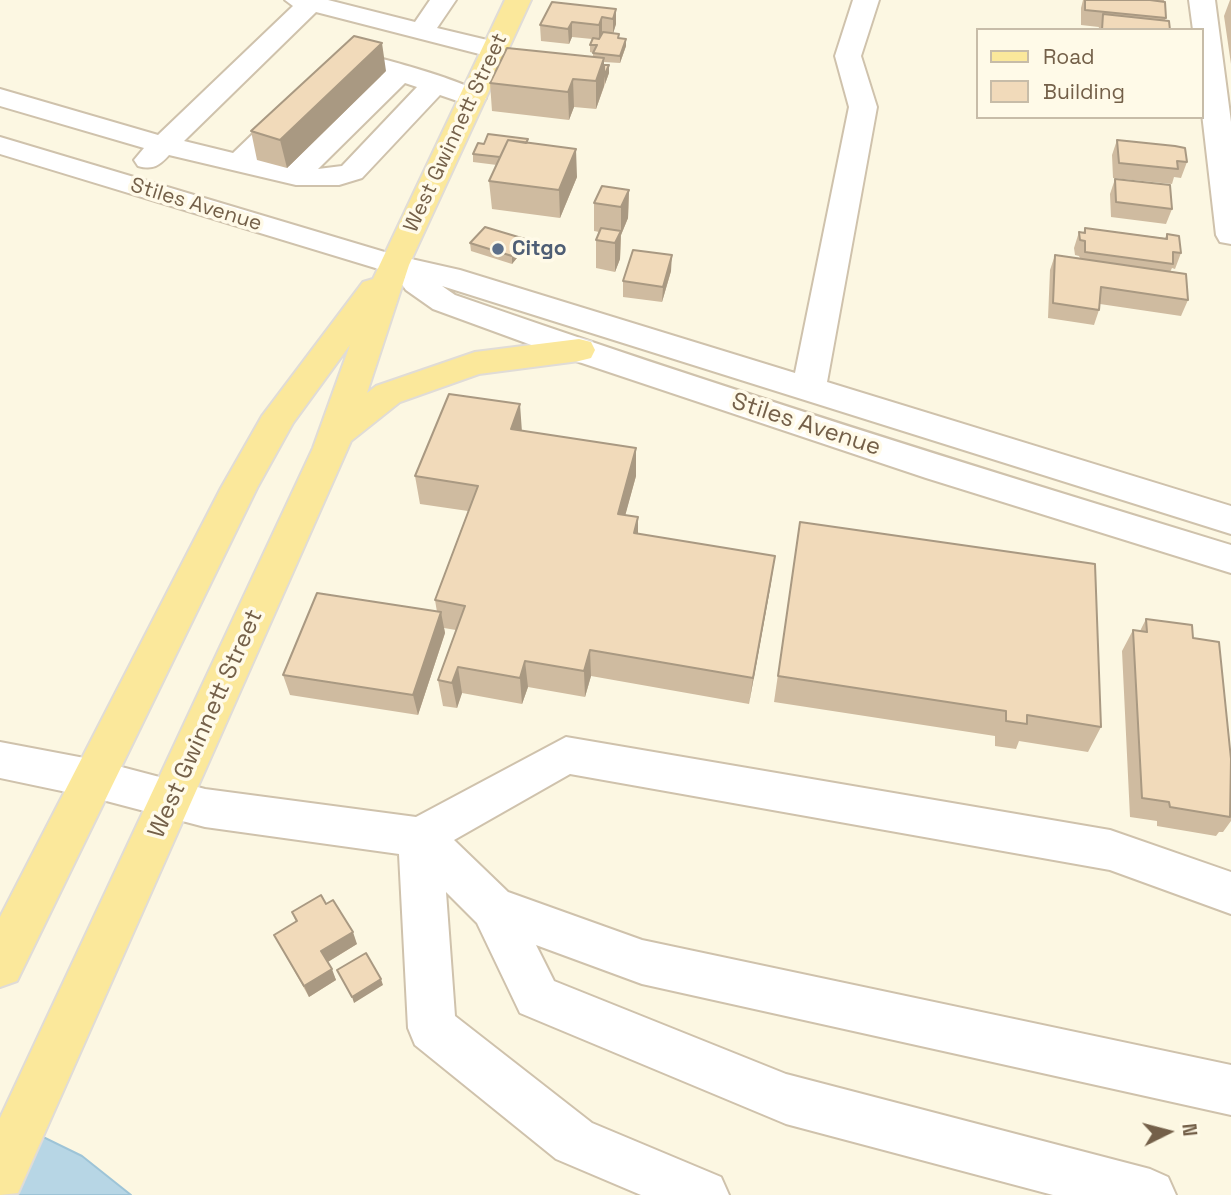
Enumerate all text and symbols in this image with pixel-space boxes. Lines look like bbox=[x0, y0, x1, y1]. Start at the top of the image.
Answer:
legend bbox=[976, 28, 1203, 119]
street label: West Gwinnett Street bbox=[399, 30, 513, 236]
text: Road bbox=[1043, 43, 1095, 70]
text: Building bbox=[1043, 78, 1125, 105]
street label: Stiles Avenue bbox=[127, 173, 265, 237]
place label: Citgo bbox=[512, 236, 567, 262]
marker: Citgo bbox=[490, 241, 506, 257]
street label: Stiles Avenue bbox=[728, 387, 884, 463]
street label: West Gwinnett Street bbox=[143, 605, 269, 843]
north arrow bbox=[1133, 1097, 1203, 1167]
text: N bbox=[1176, 1122, 1202, 1137]

